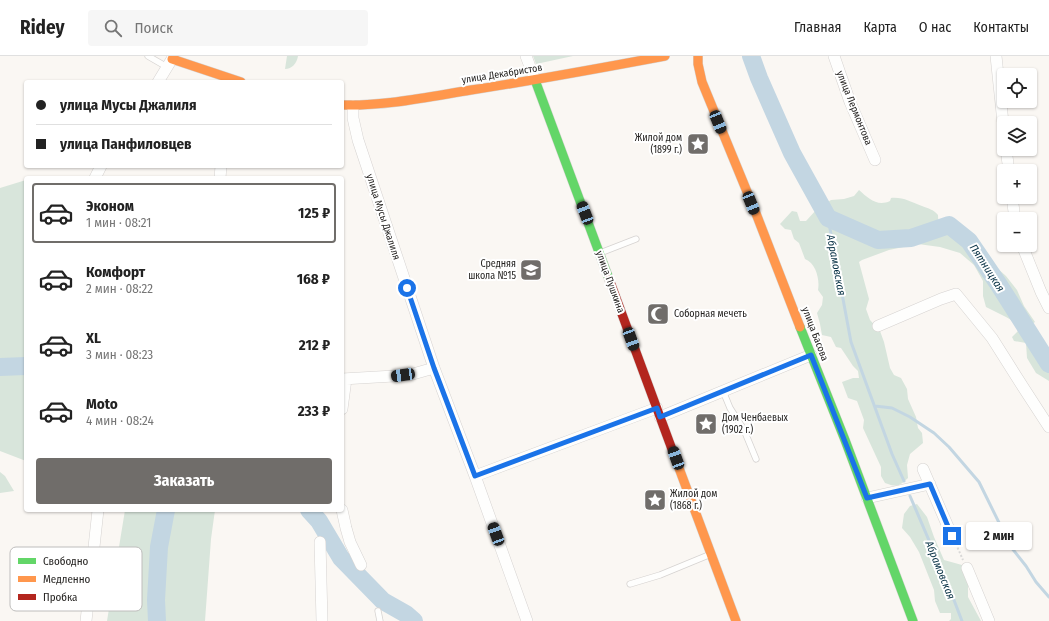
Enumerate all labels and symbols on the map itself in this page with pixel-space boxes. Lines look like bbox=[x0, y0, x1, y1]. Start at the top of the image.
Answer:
street label: улица Декабристов bbox=[461, 62, 543, 86]
street label: улица Лермонтова bbox=[834, 69, 874, 147]
car bbox=[708, 109, 728, 135]
place icon: Жилой дом (1899 г.) bbox=[685, 131, 711, 157]
place label: Жилой дом (1899 г.) bbox=[635, 132, 682, 156]
street label: улица Мусы Джалиля bbox=[363, 173, 403, 261]
car bbox=[741, 190, 761, 216]
car bbox=[575, 200, 595, 226]
water label: Абрамовская bbox=[824, 232, 848, 297]
water label: Пятницкая bbox=[967, 242, 1007, 294]
street label: улица Пушкина bbox=[593, 249, 627, 315]
school or university icon: Средняя школа №15 bbox=[518, 257, 544, 283]
place label: Средняя школа №15 bbox=[468, 258, 516, 282]
route start bbox=[398, 279, 416, 297]
mosque icon: Соборная мечеть bbox=[645, 301, 671, 327]
street label: улица Басова bbox=[799, 305, 831, 363]
place label: Соборная мечеть bbox=[674, 308, 747, 320]
car bbox=[621, 326, 641, 352]
car bbox=[390, 367, 416, 383]
place icon: Дом Ченбаевых (1902 г.) bbox=[693, 411, 719, 437]
place label: Дом Ченбаевых (1902 г.) bbox=[721, 412, 789, 436]
car bbox=[666, 445, 686, 471]
place icon: Жилой дом (1868 г.) bbox=[642, 487, 668, 513]
place label: Жилой дом (1868 г.) bbox=[670, 488, 717, 512]
car bbox=[486, 521, 506, 547]
callout: 2 мин bbox=[966, 522, 1032, 550]
route end bbox=[943, 527, 961, 545]
water label: Абрамовская bbox=[922, 538, 958, 601]
legend bbox=[10, 547, 142, 611]
text: Свободно bbox=[43, 555, 88, 568]
text: Медленно bbox=[43, 573, 91, 586]
text: Пробка bbox=[43, 591, 77, 604]

